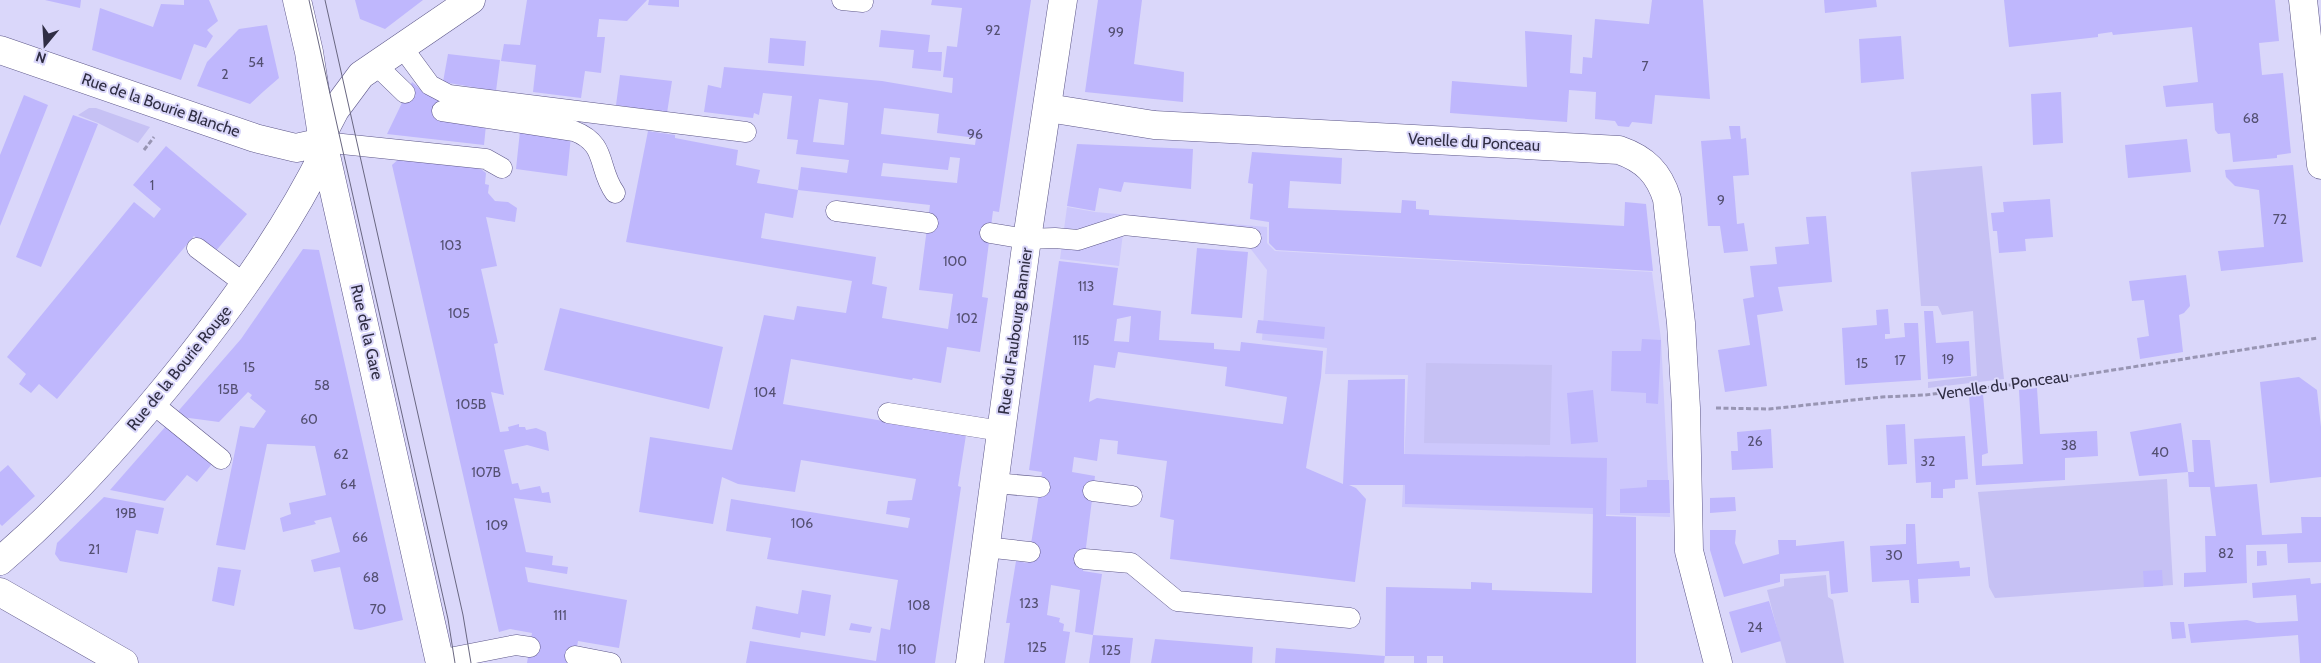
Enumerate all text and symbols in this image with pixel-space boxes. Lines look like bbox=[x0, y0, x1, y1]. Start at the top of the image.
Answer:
north arrow bbox=[20, 20, 70, 70]
house number: 92 bbox=[985, 21, 1001, 39]
house number: 99 bbox=[1108, 23, 1124, 41]
text: N bbox=[33, 47, 48, 67]
house number: 54 bbox=[248, 53, 264, 71]
house number: 7 bbox=[1641, 57, 1649, 75]
house number: 2 bbox=[221, 65, 229, 83]
street label: Rue de la Bourie Blanche bbox=[79, 69, 243, 141]
house number: 68 bbox=[2243, 109, 2259, 127]
house number: 96 bbox=[967, 125, 983, 143]
street label: Venelle du Ponceau bbox=[1407, 129, 1541, 155]
house number: 1 bbox=[150, 176, 154, 194]
house number: 9 bbox=[1717, 191, 1725, 209]
house number: 72 bbox=[2273, 210, 2287, 228]
house number: 103 bbox=[440, 236, 462, 254]
street label: Rue du Faubourg Bannier bbox=[994, 245, 1036, 416]
house number: 100 bbox=[943, 252, 967, 270]
house number: 113 bbox=[1078, 277, 1094, 295]
street label: Rue de la Gare bbox=[347, 283, 387, 381]
street label: Rue de la Bourie Rouge bbox=[123, 302, 235, 434]
house number: 105 bbox=[448, 304, 470, 322]
house number: 102 bbox=[956, 309, 978, 327]
house number: 115 bbox=[1073, 331, 1089, 349]
house number: 19 bbox=[1942, 350, 1954, 368]
house number: 17 bbox=[1894, 351, 1906, 369]
house number: 15 bbox=[1856, 354, 1868, 372]
house number: 15 bbox=[243, 358, 255, 376]
street label: Venelle du Ponceau bbox=[1936, 366, 2070, 404]
house number: 58 bbox=[314, 376, 330, 394]
house number: 15B bbox=[218, 380, 238, 398]
house number: 104 bbox=[754, 383, 776, 401]
house number: 105B bbox=[456, 395, 486, 413]
house number: 60 bbox=[300, 410, 318, 428]
house number: 26 bbox=[1747, 432, 1763, 450]
house number: 38 bbox=[2061, 436, 2077, 454]
house number: 40 bbox=[2151, 443, 2169, 461]
house number: 62 bbox=[333, 445, 349, 463]
house number: 32 bbox=[1921, 452, 1935, 470]
house number: 107B bbox=[471, 463, 501, 481]
house number: 64 bbox=[340, 475, 356, 493]
house number: 19B bbox=[116, 504, 136, 522]
house number: 106 bbox=[791, 514, 813, 532]
house number: 109 bbox=[486, 516, 508, 534]
house number: 66 bbox=[352, 528, 368, 546]
house number: 21 bbox=[88, 540, 100, 558]
house number: 82 bbox=[2218, 544, 2234, 562]
house number: 30 bbox=[1885, 546, 1903, 564]
house number: 68 bbox=[363, 568, 379, 586]
house number: 123 bbox=[1019, 594, 1039, 612]
house number: 108 bbox=[908, 596, 930, 614]
house number: 70 bbox=[370, 600, 387, 618]
house number: 111 bbox=[553, 606, 567, 624]
house number: 24 bbox=[1747, 618, 1763, 636]
house number: 125 bbox=[1027, 638, 1047, 656]
house number: 110 bbox=[898, 640, 917, 658]
house number: 125 bbox=[1101, 641, 1121, 659]

